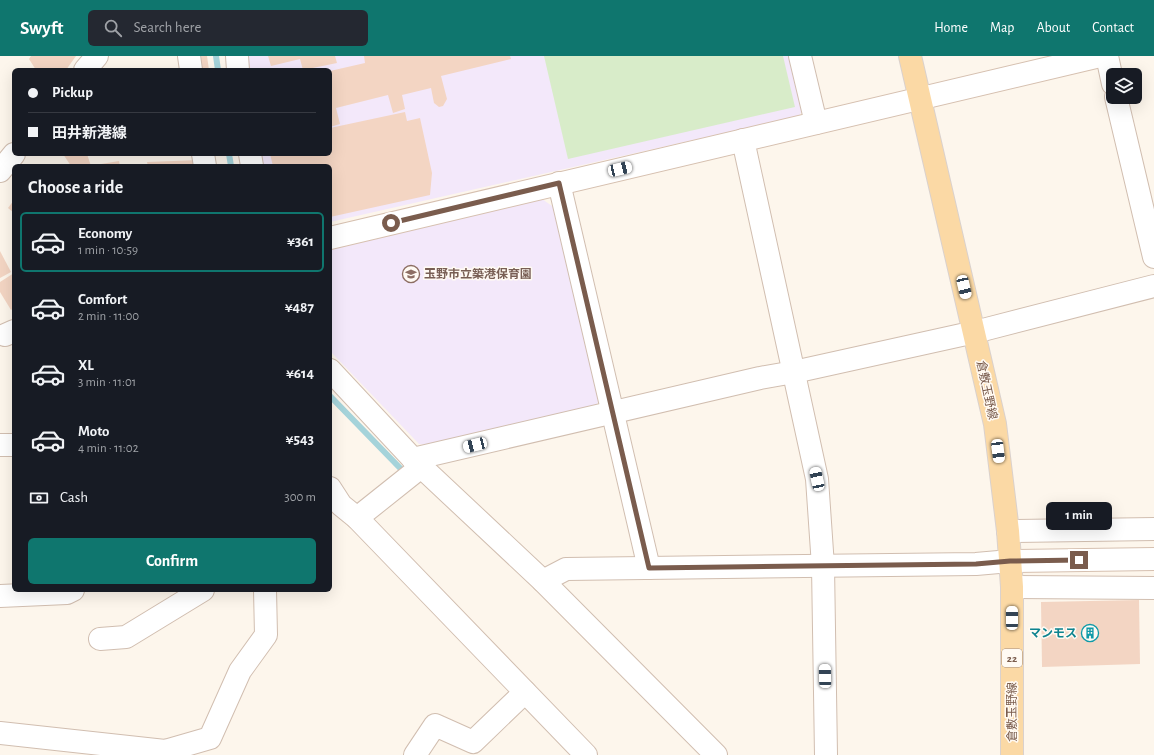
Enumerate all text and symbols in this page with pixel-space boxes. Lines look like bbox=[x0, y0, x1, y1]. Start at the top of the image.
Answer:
search box bbox=[88, 10, 368, 46]
icon: search bbox=[102, 17, 124, 39]
text: Swyft bbox=[20, 19, 64, 38]
text: Search here bbox=[134, 20, 201, 35]
text: Home bbox=[934, 21, 968, 35]
text: Map bbox=[990, 21, 1014, 35]
text: About bbox=[1036, 21, 1070, 35]
text: Contact bbox=[1092, 21, 1134, 35]
map controls bbox=[1106, 68, 1142, 104]
button: layers bbox=[1106, 68, 1142, 104]
text: Pickup bbox=[52, 85, 93, 100]
text: 田井新港線 bbox=[52, 126, 127, 141]
car bbox=[607, 160, 633, 178]
text: Choose a ride bbox=[28, 179, 123, 197]
route start bbox=[382, 214, 400, 232]
icon: car bbox=[30, 224, 66, 260]
text: Economy bbox=[78, 226, 132, 241]
text: ¥361 bbox=[287, 234, 314, 249]
text: 1 min · 10:59 bbox=[78, 244, 138, 257]
school or university icon: 玉野市立築港保育園 bbox=[401, 264, 421, 284]
place label: 玉野市立築港保育園 bbox=[424, 267, 532, 280]
car bbox=[955, 274, 973, 300]
icon: car bbox=[30, 290, 66, 326]
text: Comfort bbox=[78, 292, 127, 307]
text: ¥487 bbox=[285, 300, 314, 315]
text: 2 min · 11:00 bbox=[78, 310, 139, 323]
icon: car bbox=[30, 356, 66, 392]
text: XL bbox=[78, 358, 94, 373]
street label: 倉敷玉野線 bbox=[975, 359, 1000, 421]
text: ¥614 bbox=[286, 366, 314, 381]
text: 3 min · 11:01 bbox=[78, 376, 136, 389]
icon: car bbox=[30, 422, 66, 458]
text: Moto bbox=[78, 424, 110, 439]
text: ¥543 bbox=[286, 432, 314, 447]
car bbox=[462, 436, 488, 454]
car bbox=[991, 438, 1005, 464]
text: 4 min · 11:02 bbox=[78, 442, 139, 455]
car bbox=[809, 466, 825, 492]
icon: cash bbox=[28, 487, 50, 509]
text: Cash bbox=[60, 490, 88, 505]
text: 300 m bbox=[284, 491, 316, 504]
callout: 1 min bbox=[1046, 502, 1112, 530]
text: 1 min bbox=[1065, 509, 1093, 522]
button: Confirm bbox=[28, 538, 316, 584]
route end bbox=[1070, 551, 1088, 569]
car bbox=[1006, 606, 1018, 630]
building icon: マンモス bbox=[1080, 623, 1100, 643]
place label: マンモス bbox=[1029, 627, 1077, 639]
road number: 22 bbox=[1002, 649, 1022, 667]
car bbox=[819, 664, 831, 688]
street label: 倉敷玉野線 bbox=[1005, 682, 1018, 742]

